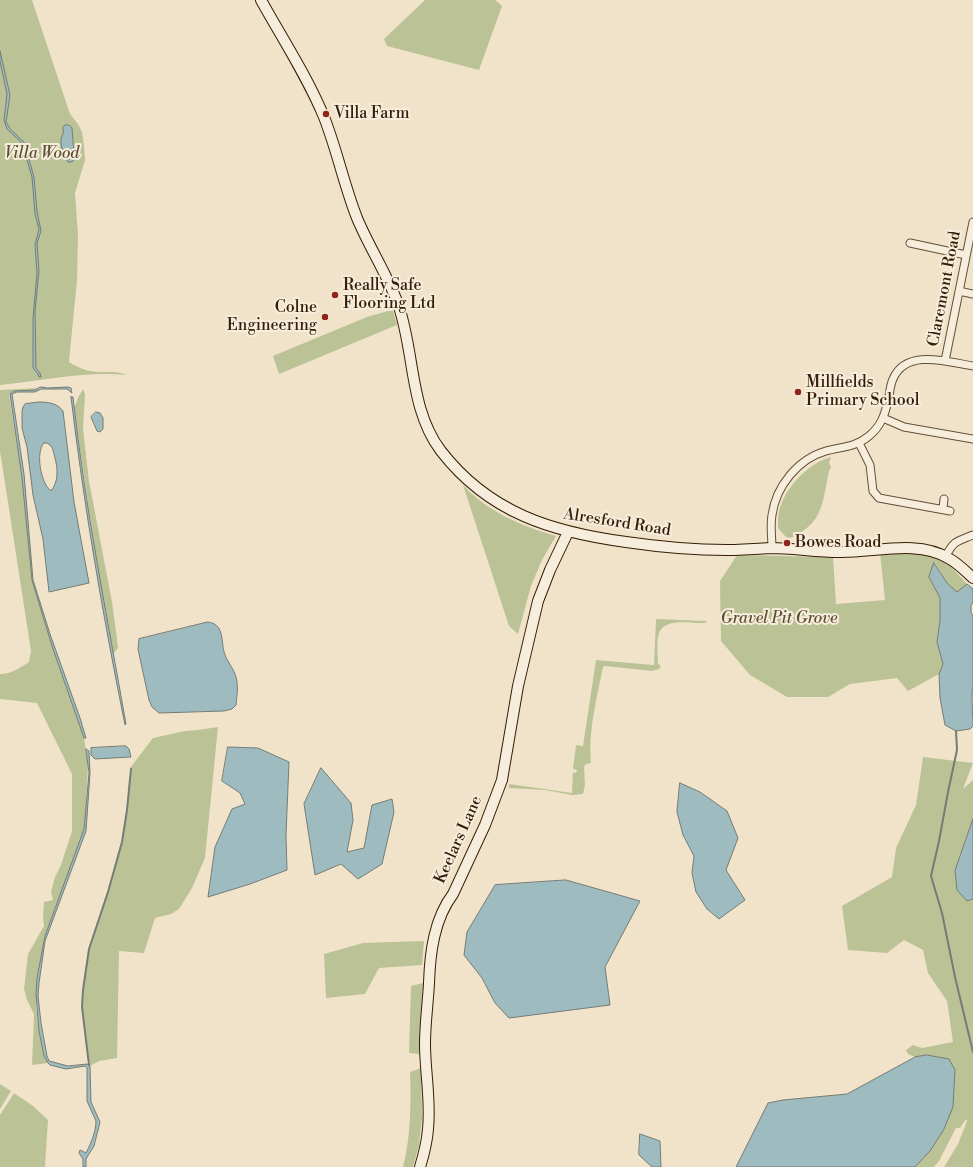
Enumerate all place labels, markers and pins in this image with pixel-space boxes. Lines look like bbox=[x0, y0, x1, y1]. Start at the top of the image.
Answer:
place label: Villa Farm bbox=[334, 104, 410, 124]
marker: Villa Farm bbox=[321, 109, 331, 119]
place label: Really Safe Flooring Ltd bbox=[343, 276, 435, 314]
marker: Really Safe Flooring Ltd bbox=[330, 290, 340, 300]
place label: Colne Engineering bbox=[227, 298, 317, 336]
marker: Colne Engineering bbox=[320, 312, 330, 322]
place label: Millfields Primary School bbox=[806, 373, 920, 411]
marker: Millfields Primary School bbox=[793, 387, 803, 397]
place label: Bowes Road bbox=[795, 533, 881, 553]
marker: Bowes Road bbox=[782, 538, 792, 548]

